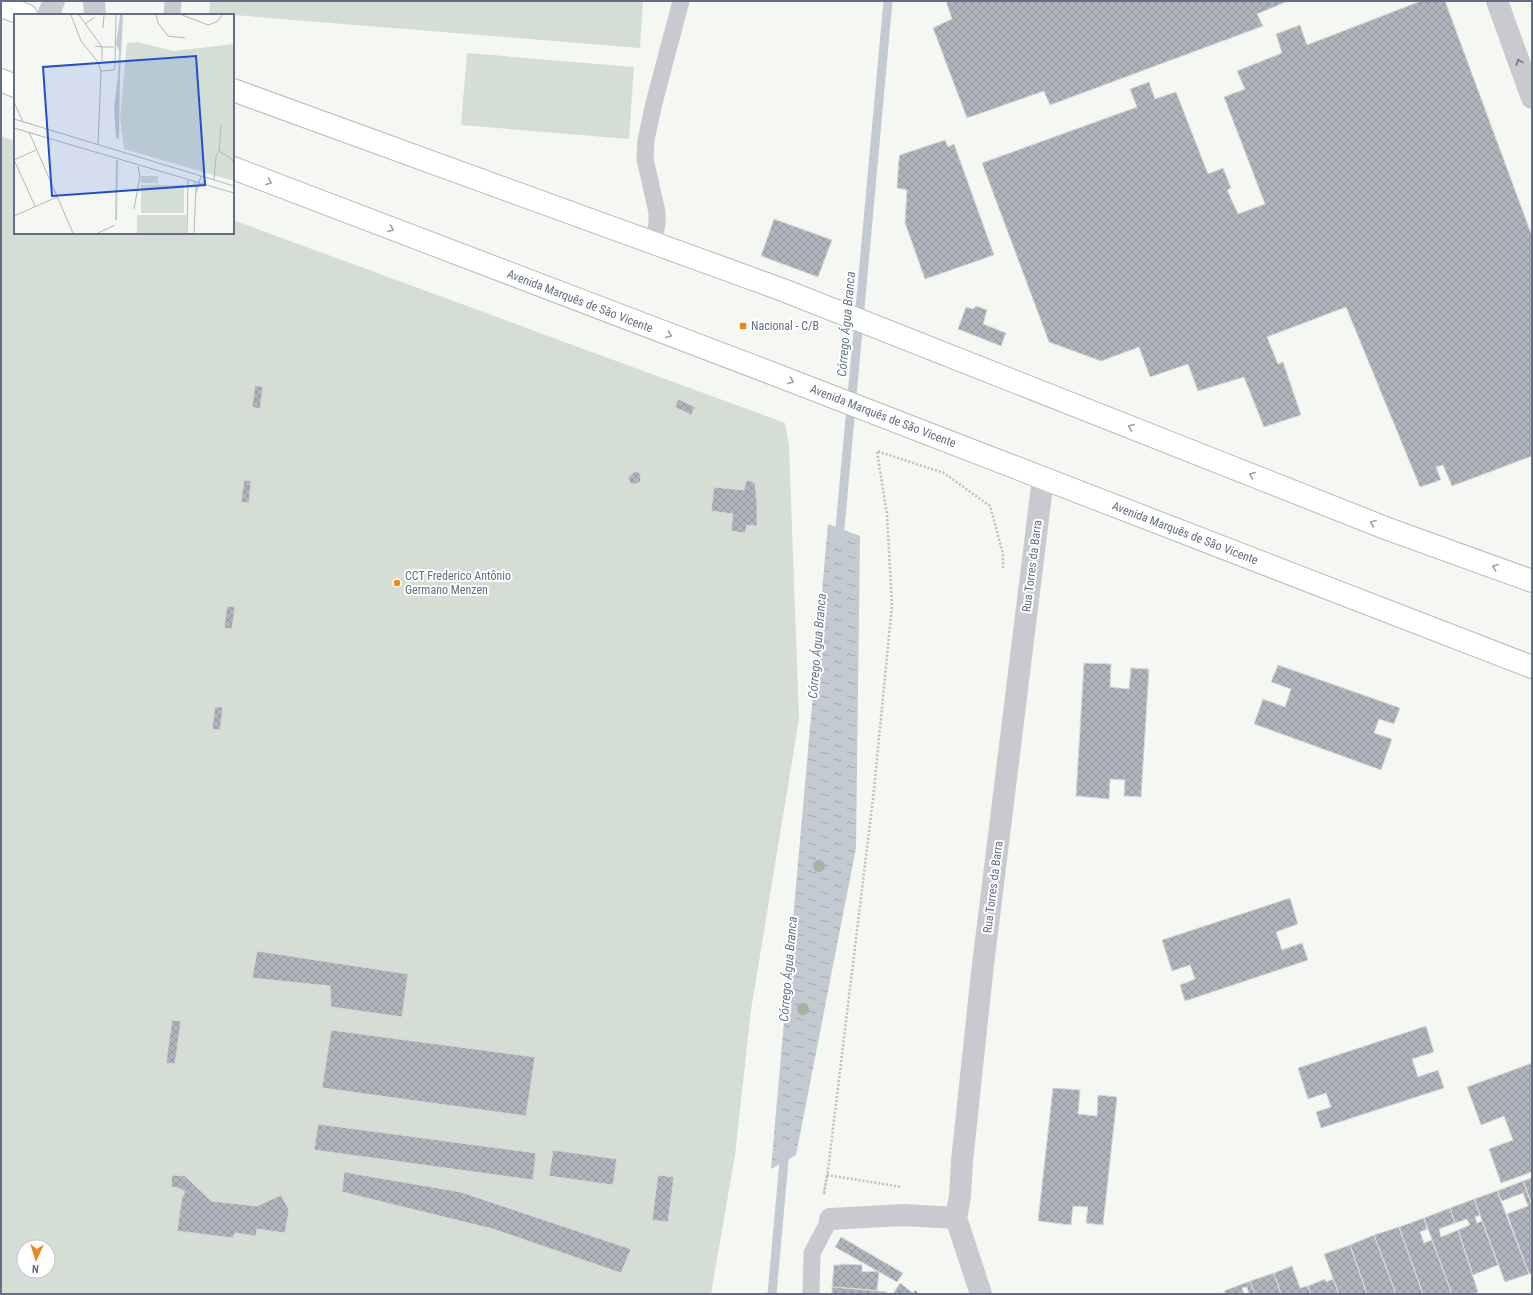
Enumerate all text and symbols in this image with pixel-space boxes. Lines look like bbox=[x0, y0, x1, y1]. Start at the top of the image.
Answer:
inset map bbox=[14, 14, 234, 234]
one-way arrow bbox=[1515, 58, 1523, 65]
one-way arrow bbox=[266, 178, 273, 186]
one-way arrow bbox=[387, 224, 394, 232]
street label: Avenida Marquês de São Vicente bbox=[505, 267, 655, 335]
water label: Córrego Água Branca bbox=[834, 271, 858, 377]
place label: Nacional - C/B bbox=[751, 319, 819, 333]
marker: Nacional - C/B bbox=[738, 321, 748, 331]
one-way arrow bbox=[666, 330, 673, 338]
one-way arrow bbox=[788, 376, 795, 384]
street label: Avenida Marquês de São Vicente bbox=[808, 382, 958, 450]
one-way arrow bbox=[1128, 424, 1135, 432]
one-way arrow bbox=[1249, 472, 1257, 480]
street label: Avenida Marquês de São Vicente bbox=[1110, 499, 1260, 567]
street label: Rua Torres da Barra bbox=[1019, 519, 1045, 613]
one-way arrow bbox=[1370, 519, 1377, 527]
one-way arrow bbox=[1492, 564, 1499, 572]
place label: CCT Frederico Antônio Germano Menzen bbox=[405, 569, 511, 597]
marker: CCT Frederico Antônio Germano Menzen bbox=[392, 578, 402, 588]
water label: Córrego Água Branca bbox=[805, 593, 829, 699]
street label: Rua Torres da Barra bbox=[980, 840, 1006, 934]
water label: Córrego Água Branca bbox=[776, 916, 800, 1022]
north arrow bbox=[16, 1239, 56, 1279]
text: N bbox=[31, 1262, 39, 1275]

